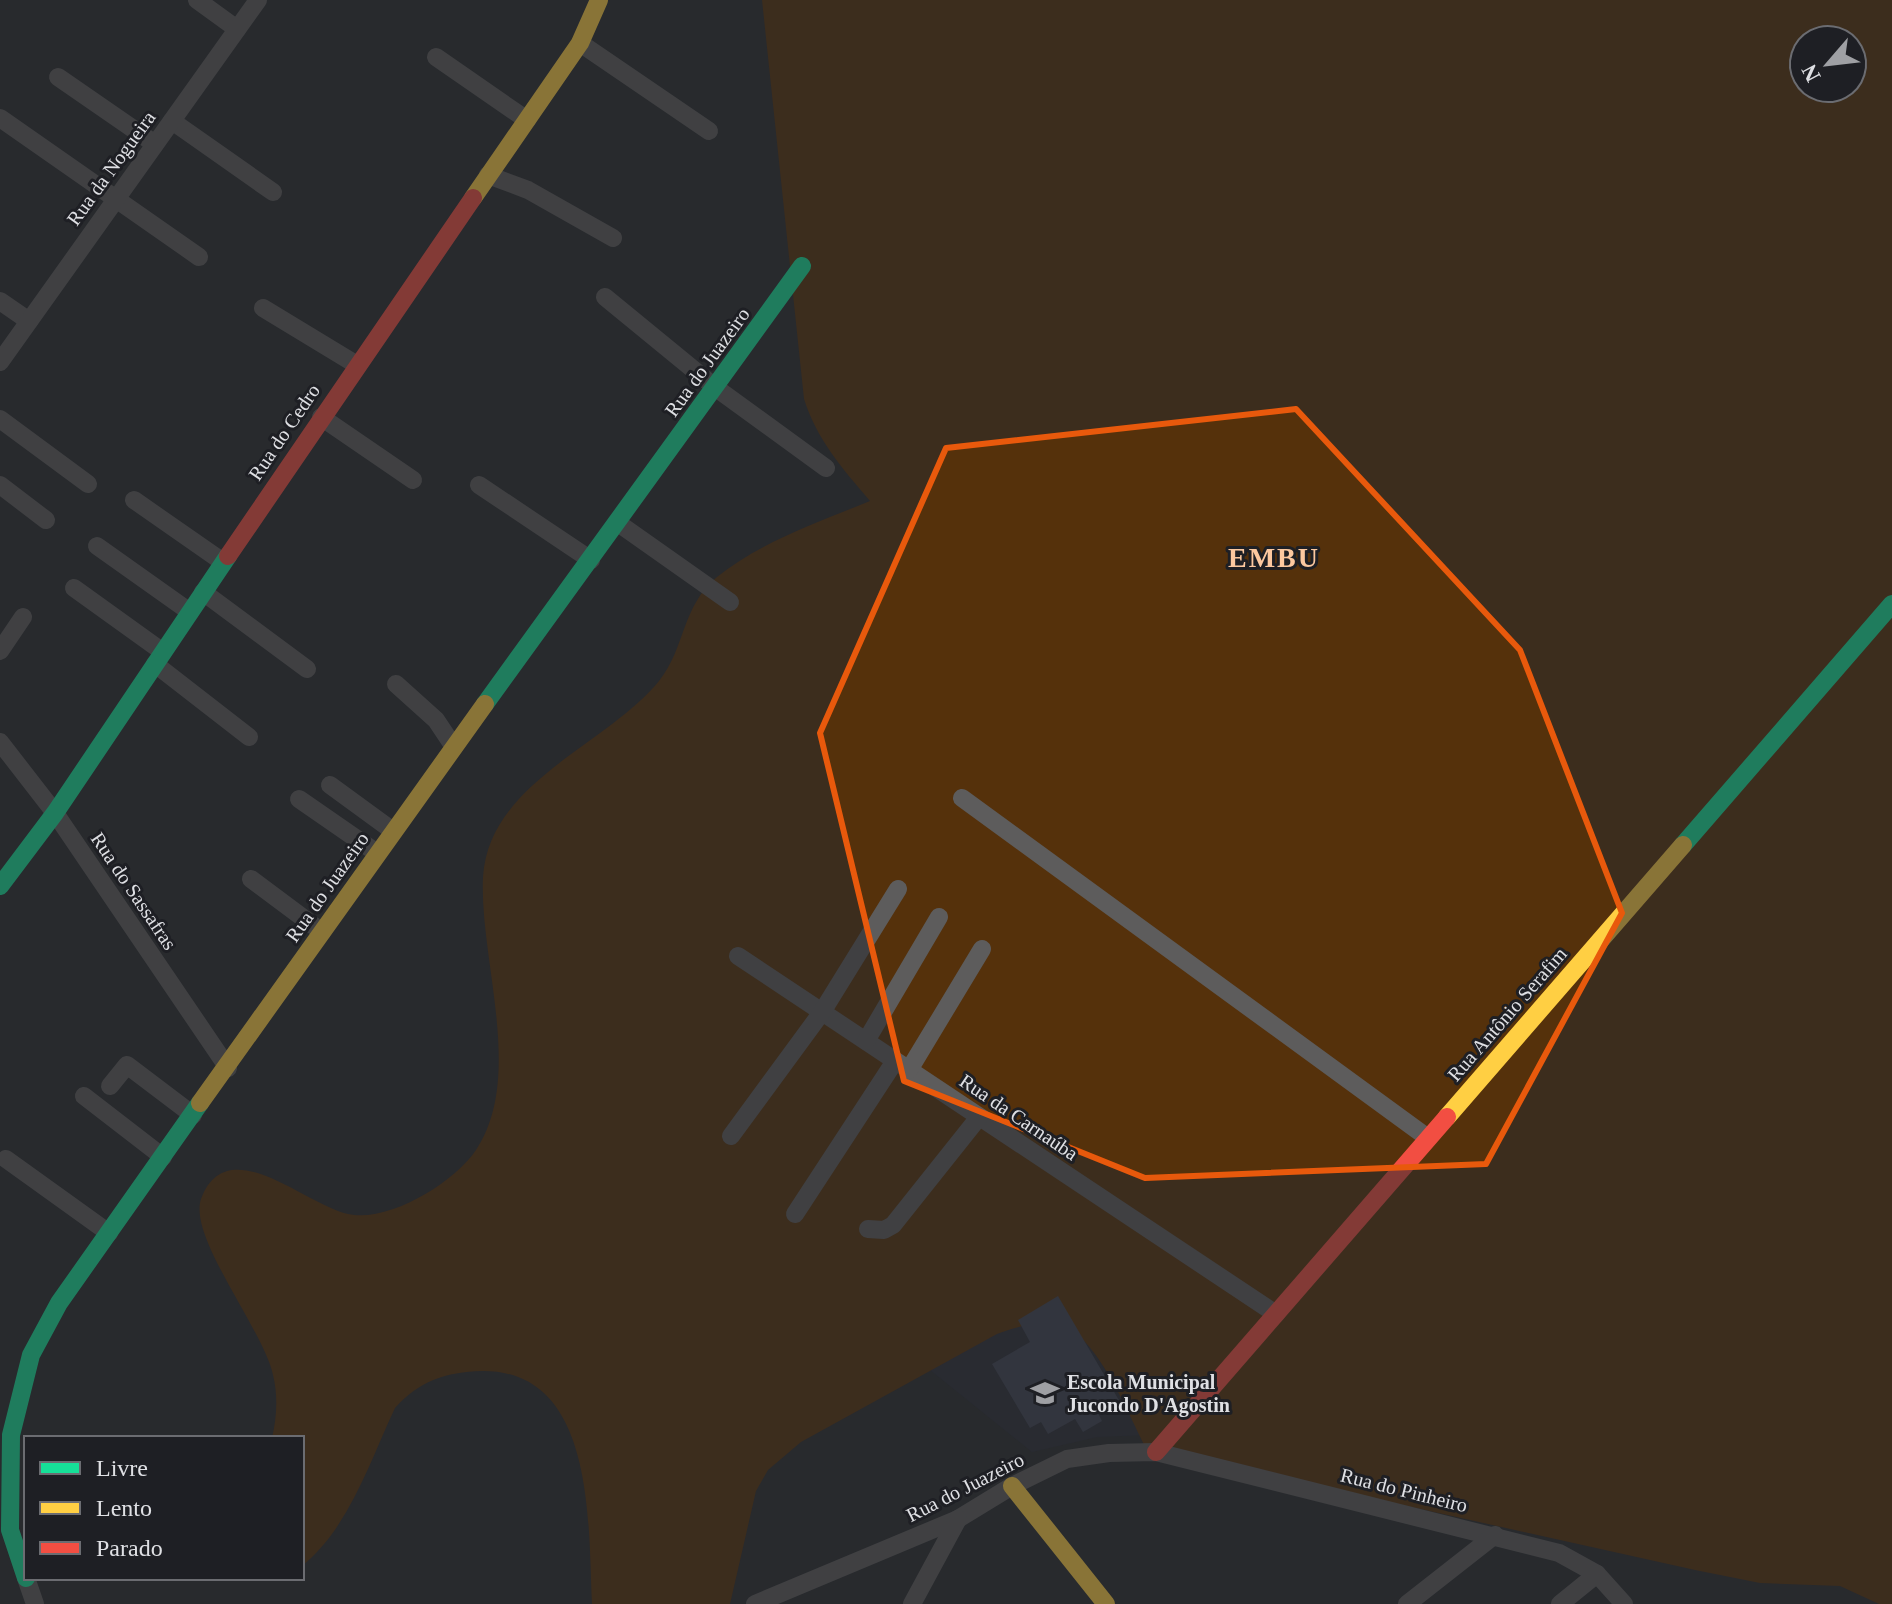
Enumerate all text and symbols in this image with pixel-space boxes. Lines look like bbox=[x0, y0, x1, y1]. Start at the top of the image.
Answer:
north arrow bbox=[1788, 24, 1868, 104]
text: N bbox=[1796, 60, 1826, 86]
street label: Rua da Nogueira bbox=[62, 107, 161, 230]
street label: Rua do Juazeiro bbox=[660, 303, 754, 421]
street label: Rua do Cedro bbox=[244, 380, 324, 484]
district label: EMBU bbox=[1228, 542, 1320, 573]
street label: Rua do Sassafras bbox=[87, 828, 181, 954]
street label: Rua do Juazeiro bbox=[281, 828, 373, 946]
street label: Rua Antônio Serafim bbox=[1443, 942, 1571, 1085]
street label: Rua da Carnaúba bbox=[956, 1069, 1082, 1165]
place label: Escola Municipal Jucondo D'Agostin bbox=[1067, 1371, 1230, 1417]
school or university icon: Escola Municipal Jucondo D'Agostin bbox=[1030, 1378, 1060, 1408]
legend bbox=[24, 1436, 304, 1580]
street label: Rua do Juazeiro bbox=[903, 1448, 1027, 1526]
text: Livre bbox=[96, 1455, 148, 1481]
street label: Rua do Pinheiro bbox=[1338, 1464, 1470, 1516]
text: Lento bbox=[96, 1495, 152, 1521]
text: Parado bbox=[96, 1535, 163, 1561]

